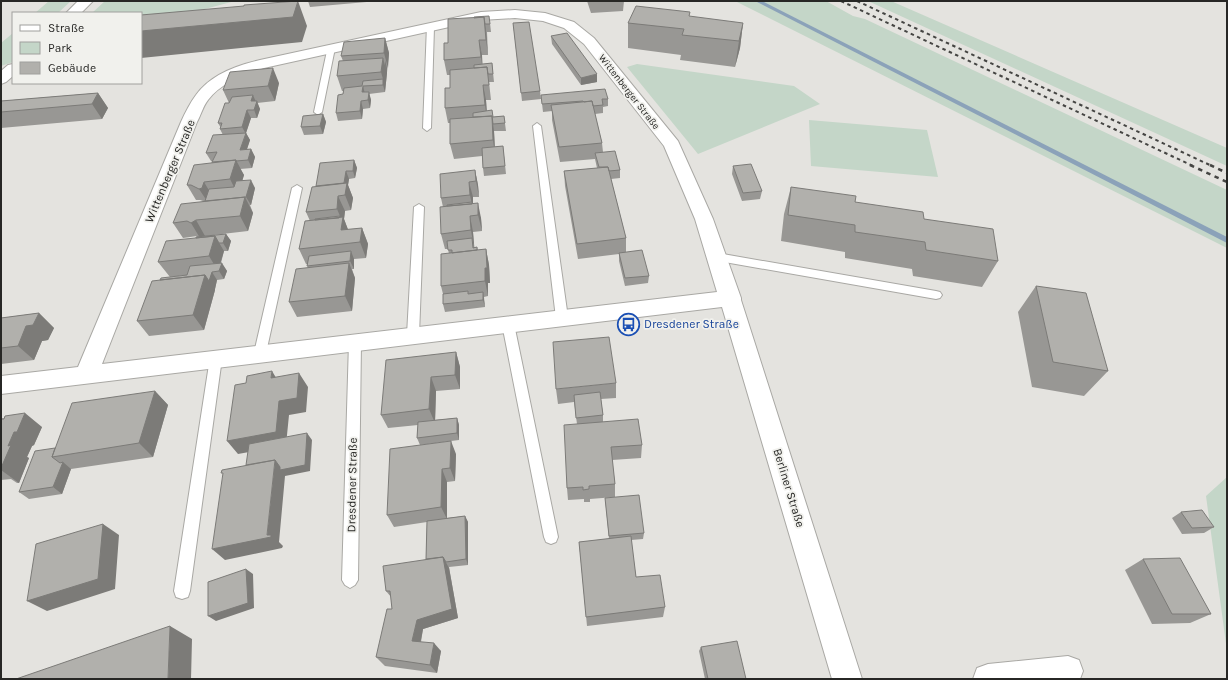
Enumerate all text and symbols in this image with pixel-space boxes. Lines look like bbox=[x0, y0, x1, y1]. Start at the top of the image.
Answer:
legend bbox=[12, 12, 142, 84]
text: Straße bbox=[48, 21, 84, 35]
text: Park bbox=[48, 41, 73, 55]
street label: Wittenberger Straße bbox=[596, 52, 662, 132]
text: Gebäude bbox=[48, 61, 96, 75]
street label: Wittenberger Straße bbox=[142, 117, 198, 225]
bus stop icon: Dresdener Straße bbox=[616, 311, 642, 337]
place label: Dresdener Straße bbox=[644, 317, 739, 331]
street label: Dresdener Straße bbox=[344, 437, 360, 533]
street label: Berliner Straße bbox=[770, 447, 808, 529]

